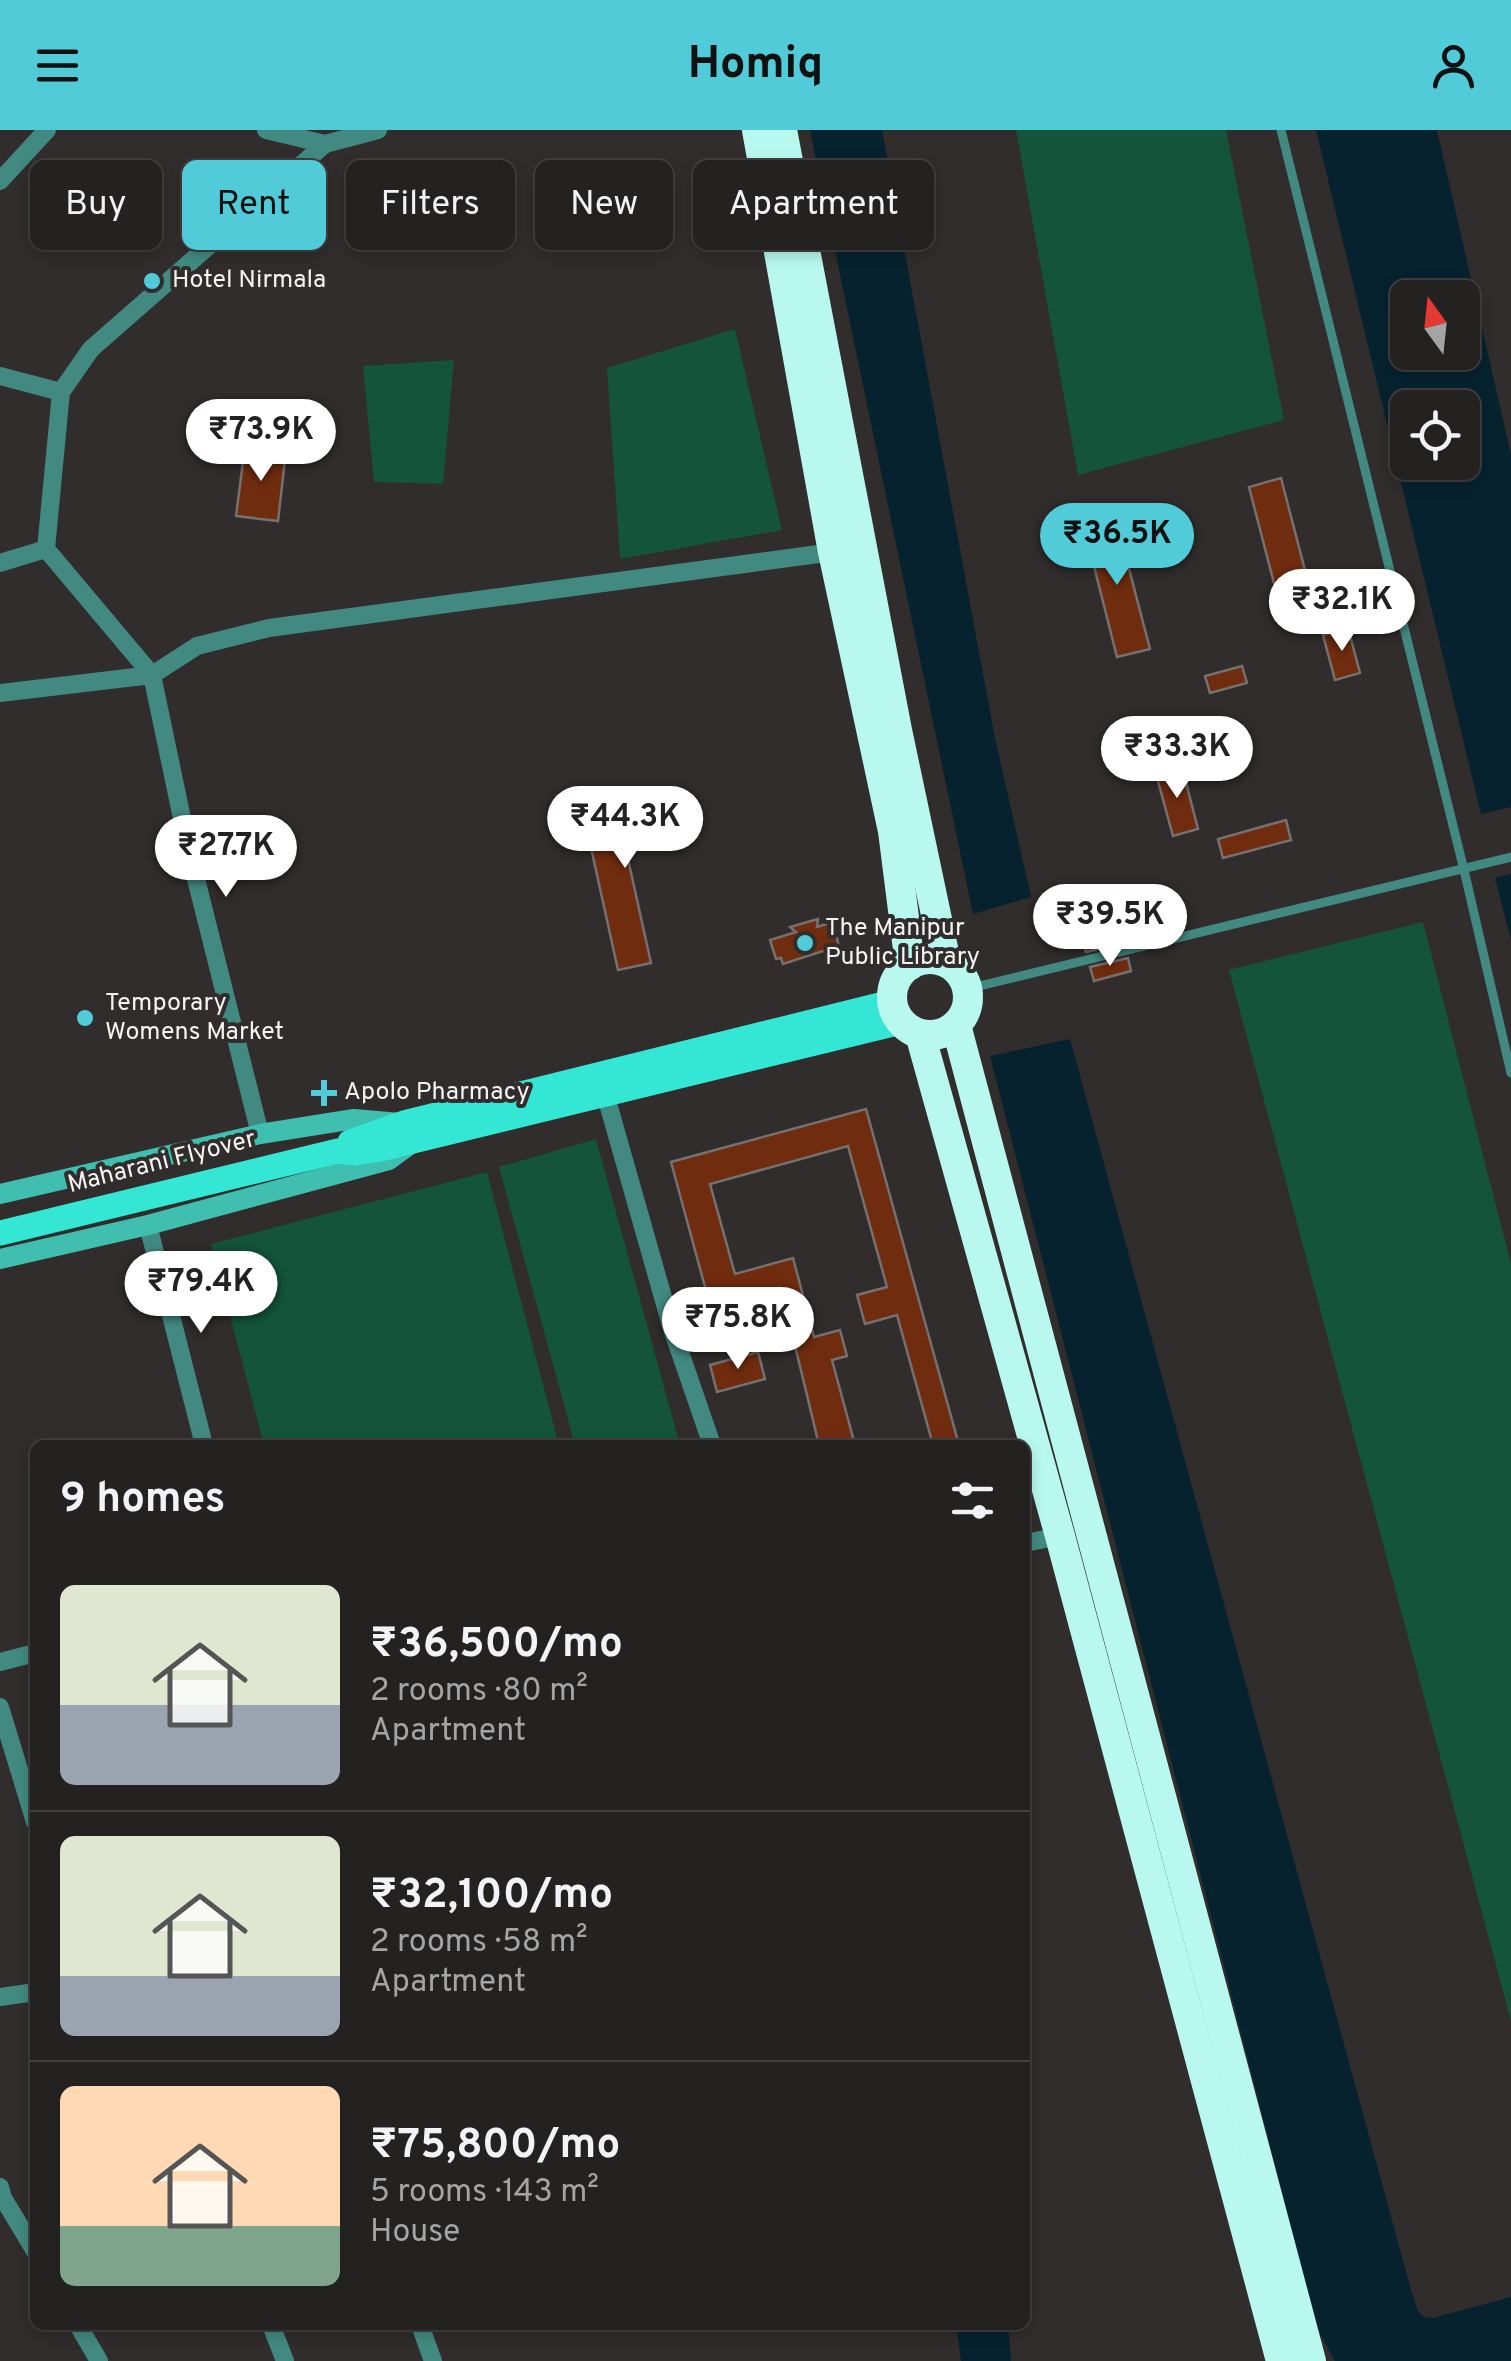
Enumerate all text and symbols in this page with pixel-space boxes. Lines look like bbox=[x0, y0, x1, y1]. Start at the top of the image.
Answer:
text: Homiq bbox=[688, 37, 823, 94]
icon: menu bbox=[30, 38, 85, 93]
icon: person bbox=[1426, 38, 1481, 93]
chip: Buy bbox=[30, 160, 162, 250]
chip: Rent bbox=[182, 160, 326, 250]
chip: Filters bbox=[346, 160, 515, 250]
chip: New bbox=[535, 160, 673, 250]
chip: Apartment bbox=[693, 160, 934, 250]
place label: Hotel Nirmala bbox=[172, 265, 326, 297]
marker: Hotel Nirmala bbox=[141, 270, 163, 292]
north arrow bbox=[1390, 280, 1480, 370]
map controls bbox=[1390, 280, 1480, 480]
button: locate bbox=[1390, 390, 1480, 480]
pin: ₹73.9K bbox=[180, 399, 342, 484]
text: ₹73.9K bbox=[208, 411, 314, 451]
pin: ₹36.5K bbox=[1036, 503, 1198, 588]
text: ₹36.5K bbox=[1062, 515, 1172, 555]
pin: ₹32.1K bbox=[1261, 569, 1423, 654]
text: ₹32.1K bbox=[1291, 581, 1393, 621]
pin: ₹33.3K bbox=[1096, 716, 1258, 801]
text: ₹33.3K bbox=[1123, 728, 1231, 768]
pin: ₹44.3K bbox=[544, 786, 706, 871]
text: ₹44.3K bbox=[569, 798, 681, 838]
pin: ₹27.7K bbox=[145, 815, 307, 900]
text: ₹27.7K bbox=[177, 827, 275, 867]
pin: ₹39.5K bbox=[1029, 884, 1191, 969]
text: ₹39.5K bbox=[1055, 896, 1165, 936]
place label: The Manipur Public Library bbox=[825, 913, 980, 974]
marker: The Manipur Public Library bbox=[794, 932, 816, 954]
place label: Temporary Womens Market bbox=[105, 988, 284, 1049]
marker: Temporary Womens Market bbox=[74, 1007, 96, 1029]
place label: Apolo Pharmacy bbox=[344, 1077, 530, 1109]
marker: Apolo Pharmacy bbox=[313, 1082, 335, 1104]
street label: Maharani Flyover bbox=[65, 1124, 260, 1202]
pin: ₹79.4K bbox=[120, 1251, 282, 1336]
text: ₹79.4K bbox=[147, 1263, 255, 1303]
pin: ₹75.8K bbox=[657, 1287, 819, 1372]
text: ₹75.8K bbox=[684, 1299, 792, 1339]
icon: filters bbox=[945, 1473, 1000, 1528]
text: 9 homes bbox=[60, 1474, 225, 1527]
text: ₹36,500/mo bbox=[370, 1619, 623, 1672]
icon: home bbox=[140, 1625, 260, 1745]
text: 2 rooms · 80 m² bbox=[370, 1672, 588, 1712]
text: Apartment bbox=[370, 1712, 526, 1752]
text: ₹32,100/mo bbox=[370, 1870, 613, 1923]
icon: home bbox=[140, 1876, 260, 1996]
text: 2 rooms · 58 m² bbox=[370, 1923, 588, 1963]
text: Apartment bbox=[370, 1963, 526, 2003]
text: ₹75,800/mo bbox=[370, 2120, 620, 2173]
icon: home bbox=[140, 2126, 260, 2246]
text: 5 rooms · 143 m² bbox=[370, 2173, 599, 2213]
text: House bbox=[370, 2213, 460, 2253]

